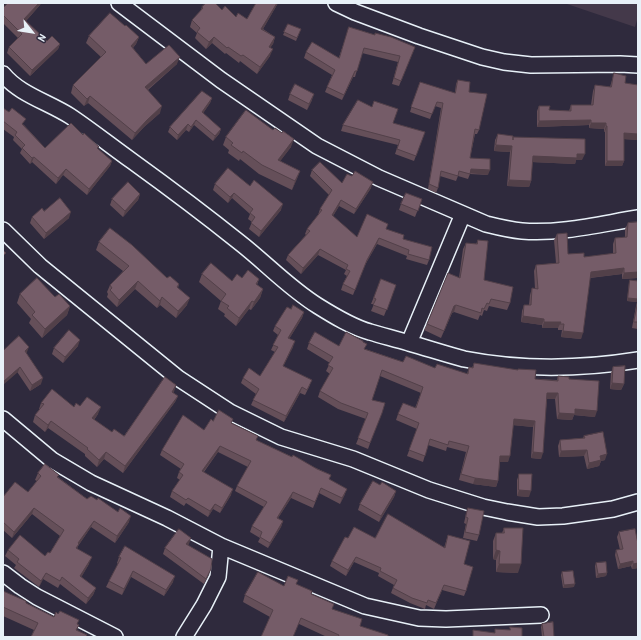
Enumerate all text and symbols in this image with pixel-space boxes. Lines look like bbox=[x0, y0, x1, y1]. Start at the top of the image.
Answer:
north arrow bbox=[12, 12, 52, 52]
text: N bbox=[35, 32, 50, 44]

